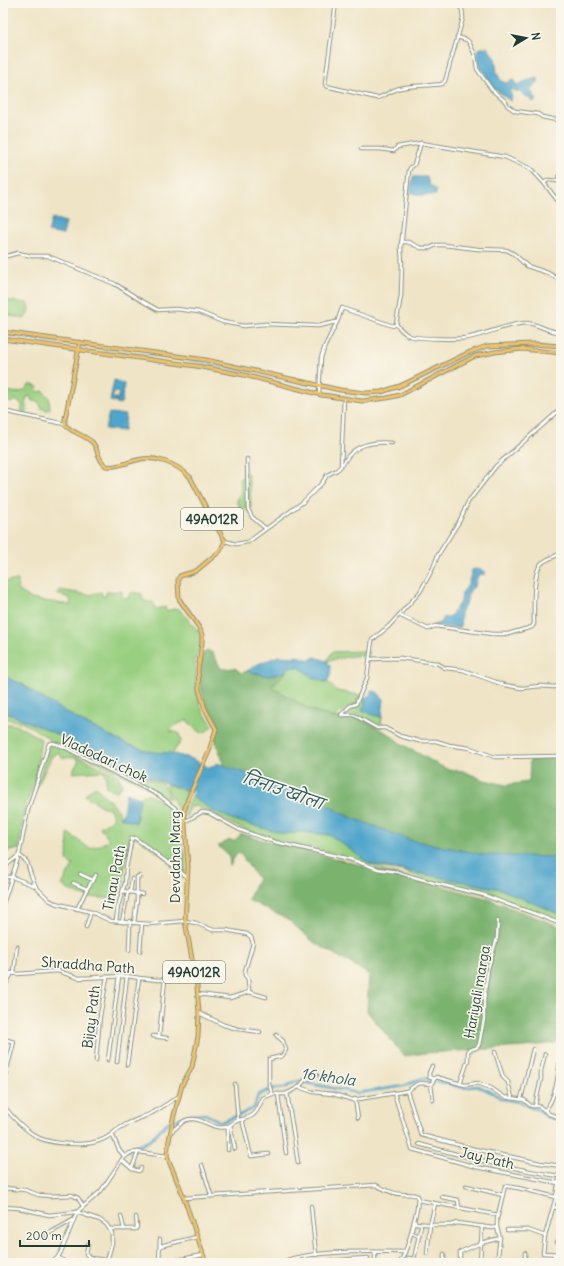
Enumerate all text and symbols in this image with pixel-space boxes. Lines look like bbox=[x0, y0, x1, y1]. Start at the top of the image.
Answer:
north arrow bbox=[506, 18, 546, 58]
text: N bbox=[528, 31, 543, 41]
road number: 49A012R bbox=[181, 508, 243, 530]
street label: Vladodari chok bbox=[57, 730, 151, 786]
water label: तिनाउ खोला bbox=[240, 766, 330, 814]
street label: Devdaha Marg bbox=[166, 811, 184, 903]
street label: Tinau Path bbox=[99, 843, 129, 913]
street label: Hariyali marga bbox=[460, 944, 494, 1040]
street label: Shraddha Path bbox=[40, 953, 136, 977]
road number: 49A012R bbox=[163, 961, 225, 983]
street label: Bijay Path bbox=[78, 984, 104, 1050]
water label: 16 khola bbox=[300, 1063, 358, 1090]
street label: Jay Path bbox=[458, 1143, 516, 1173]
scale bar bbox=[20, 1222, 89, 1248]
text: 200 m bbox=[26, 1228, 62, 1243]

